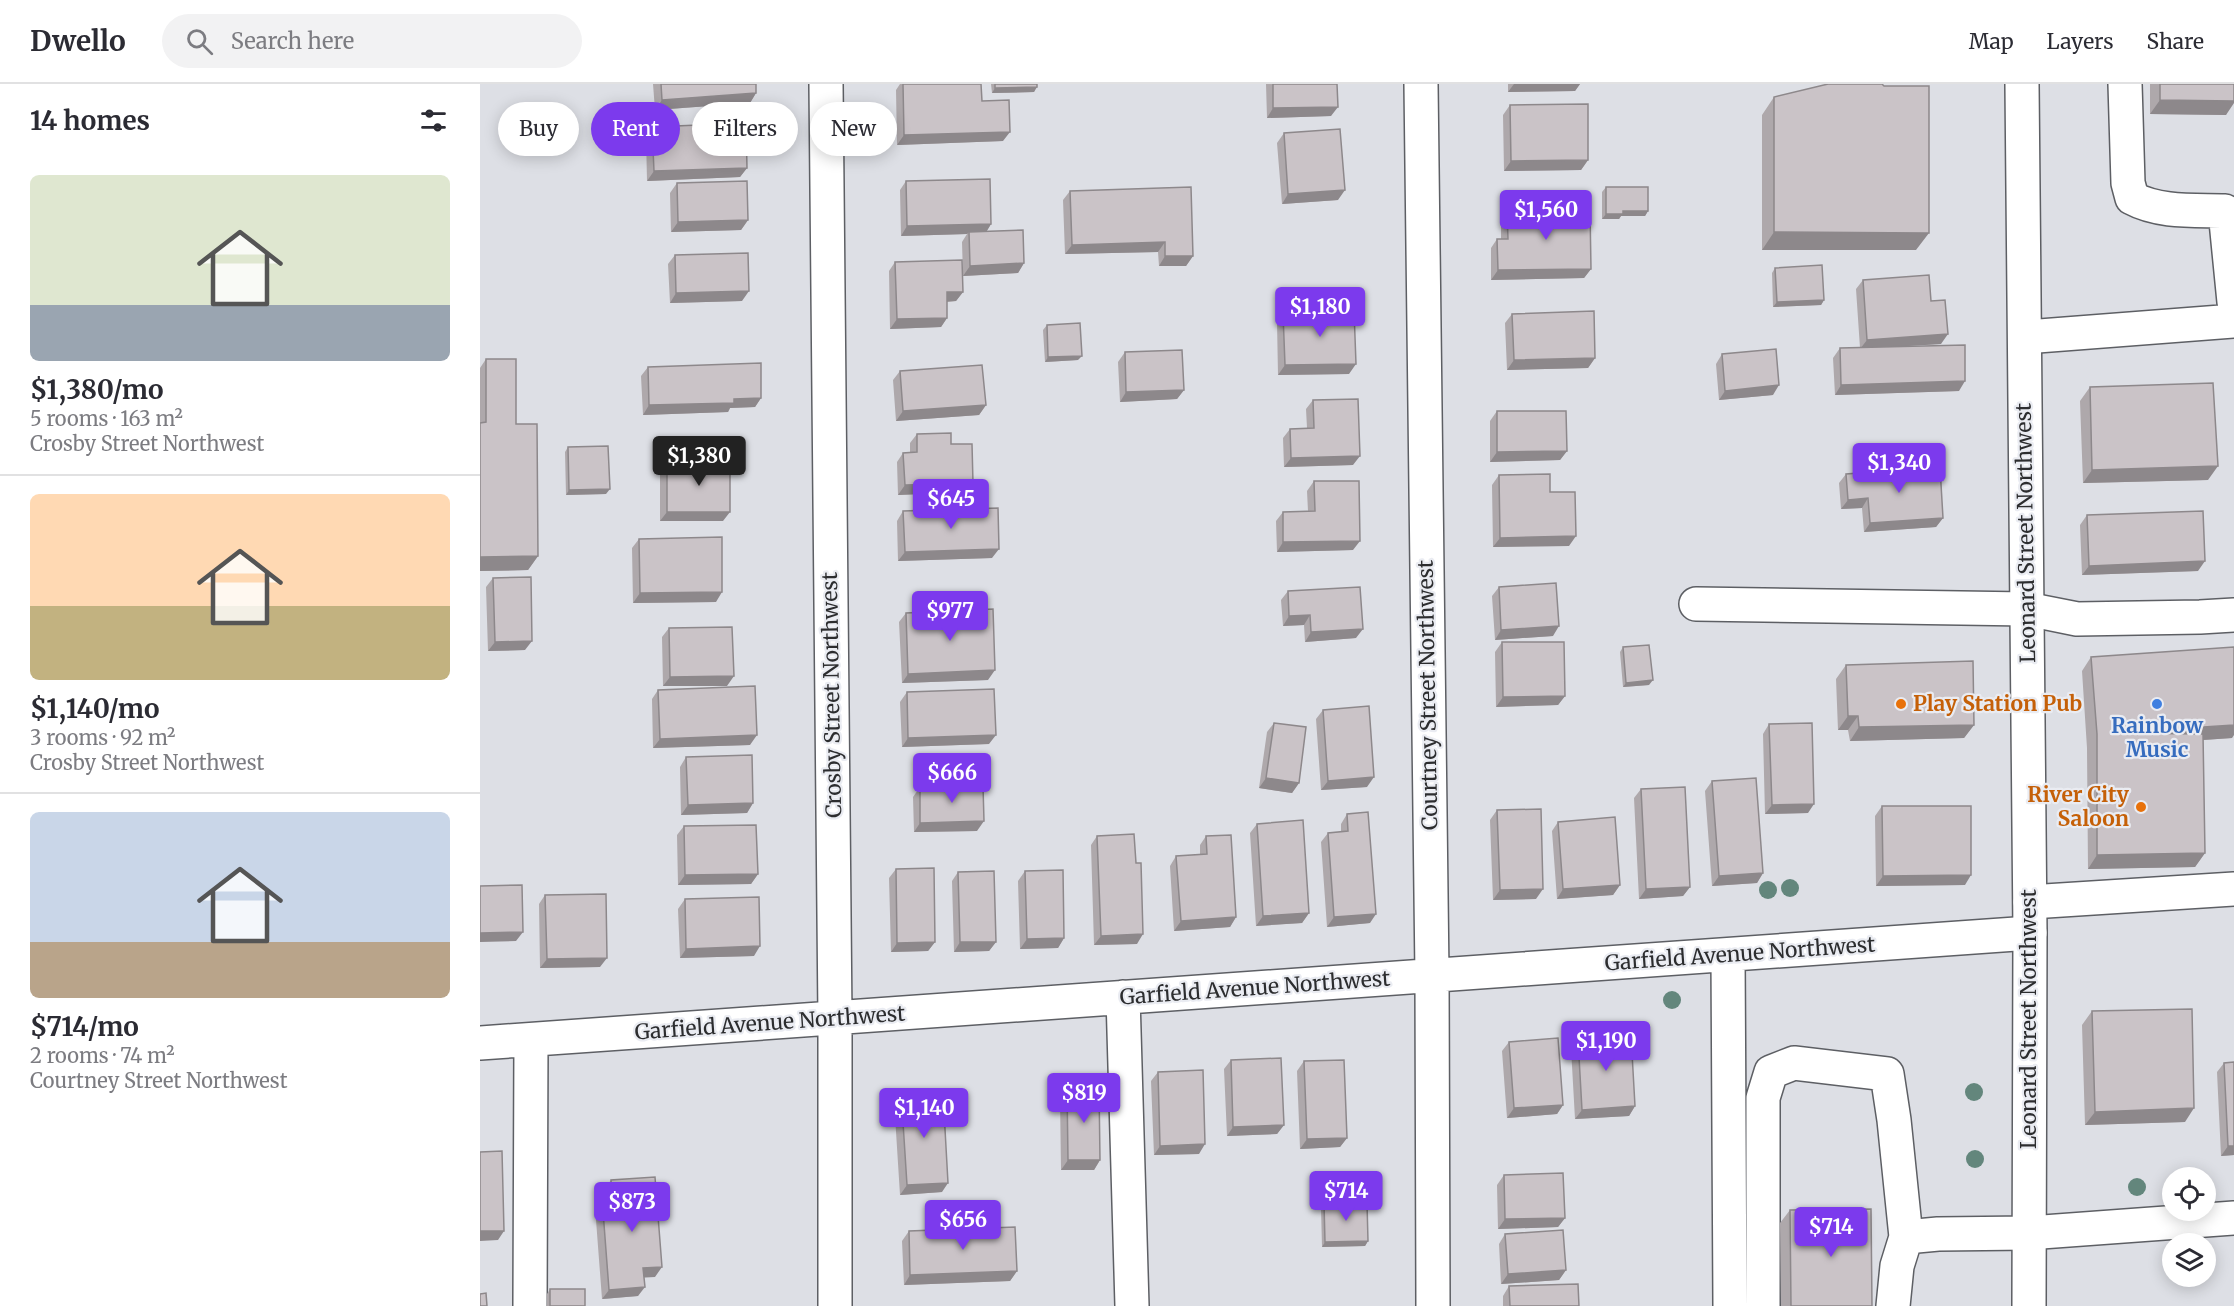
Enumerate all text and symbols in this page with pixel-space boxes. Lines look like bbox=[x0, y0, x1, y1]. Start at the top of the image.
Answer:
search box bbox=[162, 14, 582, 68]
text: Dwello bbox=[30, 23, 126, 59]
icon: search bbox=[183, 25, 216, 58]
text: Search here bbox=[231, 27, 354, 55]
text: Map bbox=[1969, 28, 2014, 55]
text: Layers bbox=[2047, 28, 2114, 55]
text: Share bbox=[2147, 28, 2204, 55]
chip: Buy bbox=[498, 102, 579, 156]
chip: Rent bbox=[591, 102, 680, 156]
chip: Filters bbox=[692, 102, 798, 156]
chip: New bbox=[810, 102, 897, 156]
text: 14 homes bbox=[30, 104, 150, 137]
icon: filters bbox=[417, 104, 450, 137]
pin: $1,560 bbox=[1497, 190, 1595, 241]
text: $1,560 bbox=[1514, 197, 1578, 222]
icon: home bbox=[186, 214, 294, 322]
pin: $1,180 bbox=[1271, 287, 1369, 338]
text: $1,180 bbox=[1289, 294, 1351, 319]
text: $1,380/mo bbox=[30, 373, 164, 406]
street label: Leonard Street Northwest bbox=[2010, 403, 2041, 663]
text: 5 rooms · 163 m² bbox=[30, 406, 183, 431]
text: Crosby Street Northwest bbox=[30, 431, 264, 456]
pin: $1,380 bbox=[650, 436, 748, 487]
text: $1,380 bbox=[667, 443, 731, 468]
pin: $1,340 bbox=[1850, 443, 1948, 494]
text: $1,340 bbox=[1867, 450, 1931, 475]
pin: $645 bbox=[915, 479, 987, 530]
text: $645 bbox=[927, 486, 975, 511]
icon: home bbox=[186, 533, 294, 641]
street label: Courtney Street Northwest bbox=[1412, 560, 1443, 830]
street label: Crosby Street Northwest bbox=[816, 572, 847, 818]
pin: $977 bbox=[914, 591, 986, 642]
text: $977 bbox=[926, 598, 974, 623]
place label: Play Station Pub bbox=[1913, 690, 2082, 717]
text: $1,140/mo bbox=[30, 692, 159, 725]
marker: Play Station Pub bbox=[1894, 697, 1908, 711]
marker: Rainbow Music bbox=[2150, 697, 2164, 711]
place label: Rainbow Music bbox=[2111, 712, 2204, 763]
text: 3 rooms · 92 m² bbox=[30, 725, 176, 750]
text: Crosby Street Northwest bbox=[30, 750, 264, 775]
pin: $666 bbox=[916, 753, 988, 804]
text: $666 bbox=[927, 760, 977, 785]
place label: River City Saloon bbox=[2027, 781, 2130, 832]
marker: River City Saloon bbox=[2134, 800, 2148, 814]
icon: home bbox=[186, 851, 294, 959]
street label: Leonard Street Northwest bbox=[2015, 889, 2042, 1149]
street label: Garfield Avenue Northwest bbox=[1604, 931, 1876, 976]
street label: Garfield Avenue Northwest bbox=[1119, 965, 1391, 1010]
street label: Garfield Avenue Northwest bbox=[634, 1000, 906, 1045]
text: $714/mo bbox=[30, 1010, 139, 1043]
pin: $1,190 bbox=[1557, 1021, 1655, 1072]
text: $1,190 bbox=[1575, 1028, 1637, 1053]
text: 2 rooms · 74 m² bbox=[30, 1043, 175, 1068]
text: Courtney Street Northwest bbox=[30, 1068, 287, 1093]
pin: $819 bbox=[1048, 1073, 1120, 1124]
text: $819 bbox=[1061, 1080, 1107, 1105]
pin: $1,140 bbox=[875, 1088, 973, 1139]
text: $1,140 bbox=[893, 1095, 955, 1120]
map controls bbox=[2162, 1167, 2216, 1287]
button: locate bbox=[2162, 1167, 2216, 1221]
pin: $714 bbox=[1310, 1171, 1382, 1222]
text: $714 bbox=[1324, 1178, 1368, 1203]
pin: $873 bbox=[596, 1182, 668, 1233]
text: $873 bbox=[608, 1189, 656, 1214]
pin: $656 bbox=[927, 1200, 999, 1251]
text: $656 bbox=[939, 1207, 987, 1232]
pin: $714 bbox=[1795, 1207, 1867, 1258]
text: $714 bbox=[1809, 1214, 1853, 1239]
button: layers bbox=[2162, 1233, 2216, 1287]

